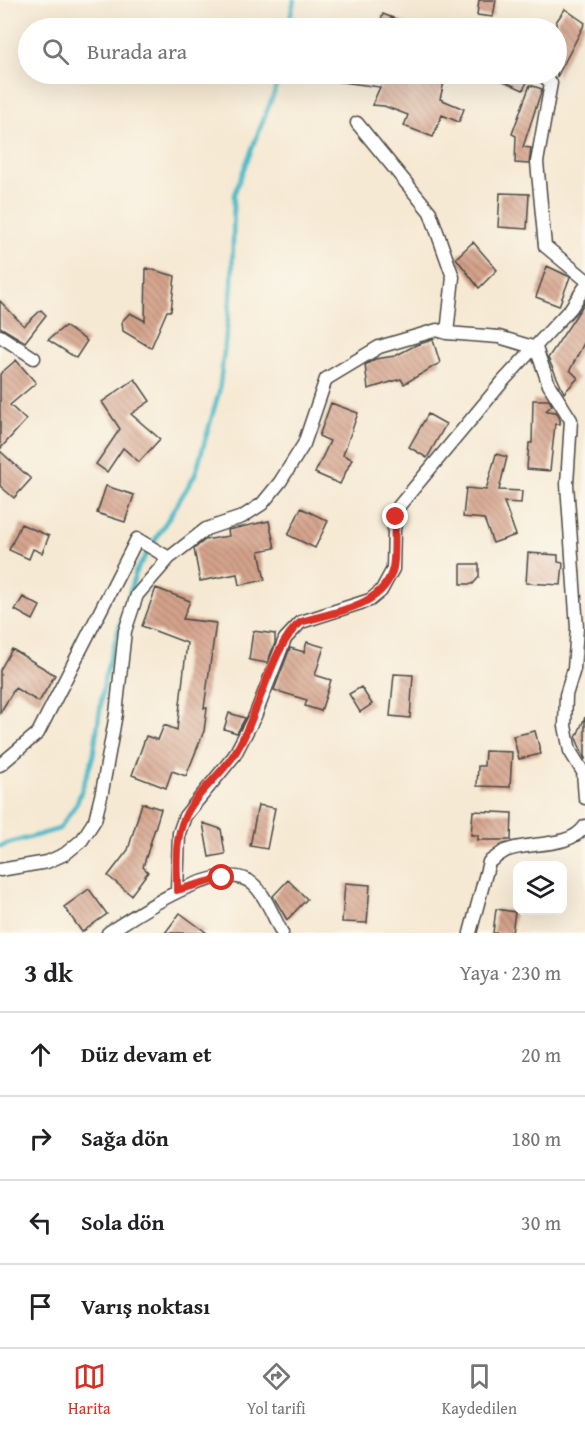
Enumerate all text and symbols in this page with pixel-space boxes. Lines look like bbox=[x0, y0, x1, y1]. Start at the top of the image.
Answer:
search box bbox=[18, 18, 567, 84]
icon: search bbox=[39, 35, 72, 68]
text: Burada ara bbox=[87, 35, 187, 67]
route end bbox=[382, 503, 408, 529]
map controls bbox=[513, 861, 567, 915]
button: layers bbox=[513, 861, 567, 915]
route start bbox=[208, 864, 234, 890]
text: 3 dk bbox=[24, 953, 73, 992]
text: Yaya · 230 m bbox=[460, 958, 561, 987]
icon: ahead bbox=[24, 1038, 57, 1071]
text: Düz devam et bbox=[81, 1038, 212, 1070]
text: 20 m bbox=[521, 1040, 561, 1069]
icon: right bbox=[24, 1122, 57, 1155]
text: Sağa dön bbox=[81, 1122, 169, 1154]
text: 180 m bbox=[511, 1124, 561, 1153]
icon: left bbox=[24, 1206, 57, 1239]
text: Sola dön bbox=[81, 1206, 165, 1238]
text: 30 m bbox=[521, 1208, 561, 1237]
icon: arrive bbox=[24, 1290, 57, 1323]
text: Varış noktası bbox=[81, 1290, 210, 1322]
tab: Harita bbox=[68, 1360, 111, 1420]
tab: Yol tarifi bbox=[247, 1360, 306, 1420]
tab: Kaydedilen bbox=[442, 1360, 517, 1420]

